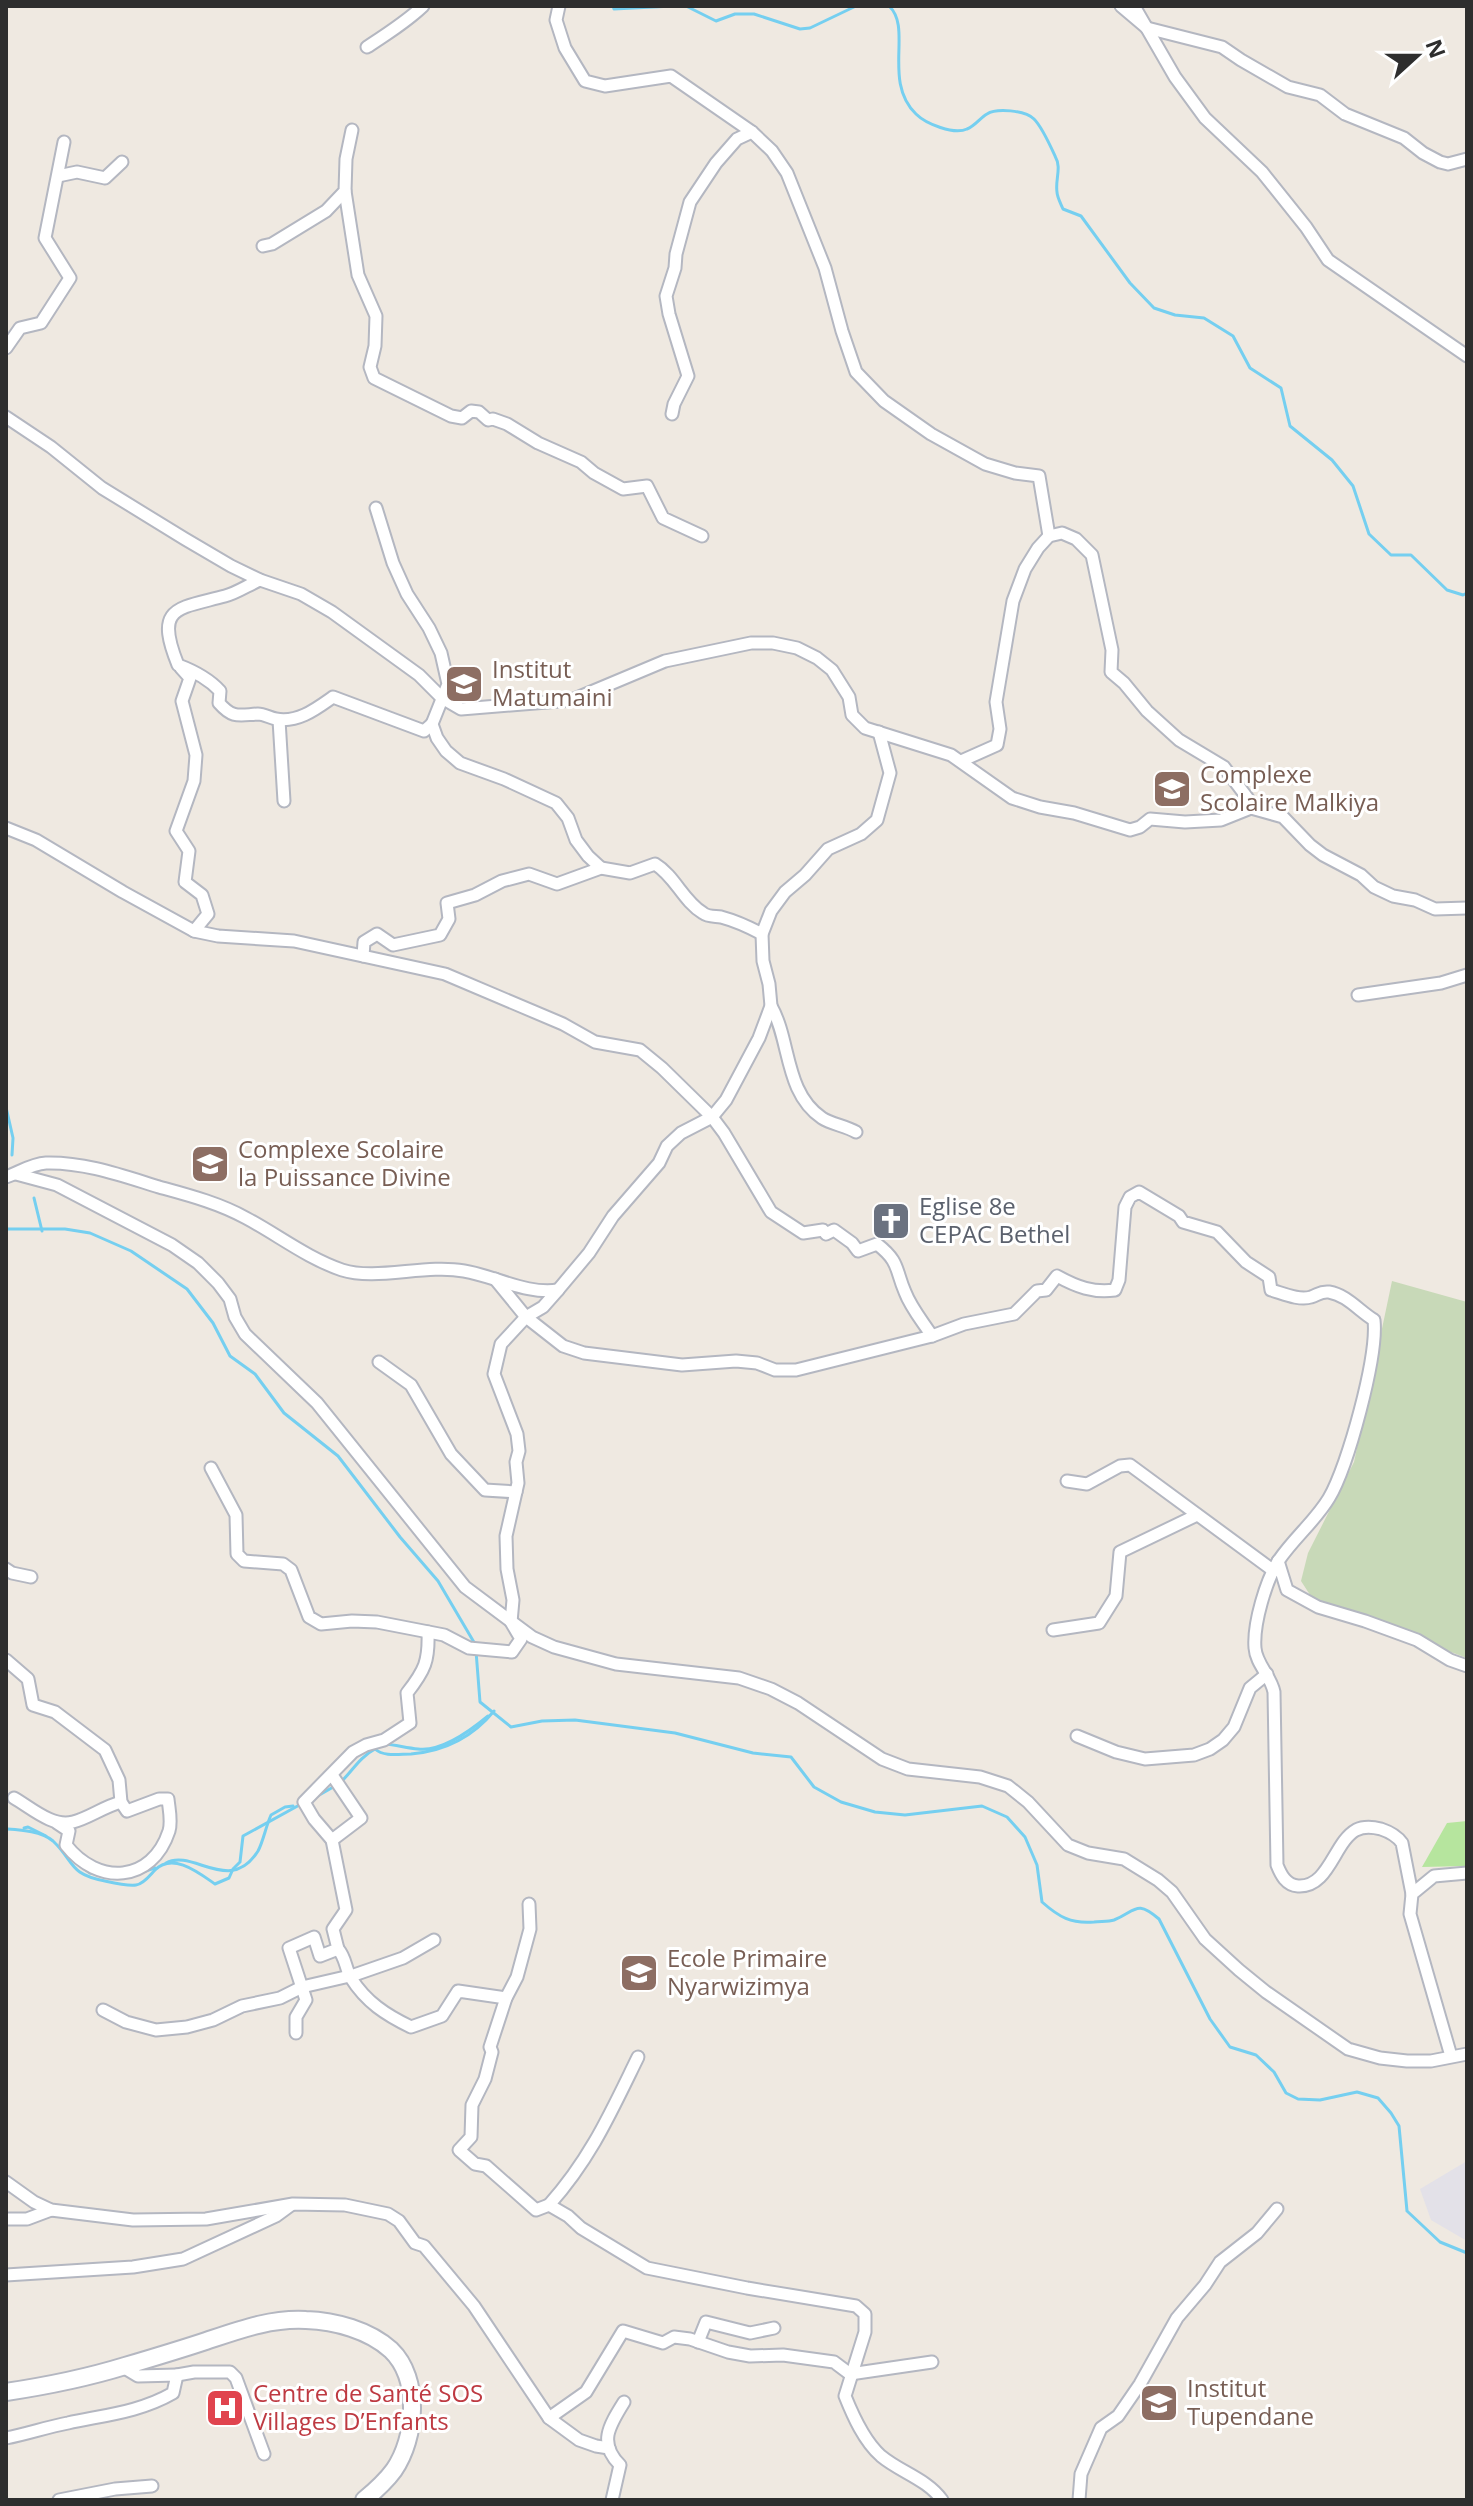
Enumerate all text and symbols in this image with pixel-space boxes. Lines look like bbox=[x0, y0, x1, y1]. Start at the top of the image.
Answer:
north arrow bbox=[1377, 16, 1457, 96]
text: N bbox=[1419, 35, 1454, 62]
place label: Institut Matumaini bbox=[492, 652, 613, 713]
school or university icon: Institut Matumaini bbox=[443, 663, 485, 705]
place label: Complexe Scolaire Malkiya bbox=[1200, 757, 1379, 818]
school or university icon: Complexe Scolaire Malkiya bbox=[1151, 768, 1193, 810]
place label: Complexe Scolaire la Puissance Divine bbox=[238, 1132, 451, 1193]
school or university icon: Complexe Scolaire la Puissance Divine bbox=[189, 1143, 231, 1185]
place label: Eglise 8e CEPAC Bethel bbox=[919, 1189, 1070, 1250]
church icon: Eglise 8e CEPAC Bethel bbox=[870, 1200, 912, 1242]
place label: Ecole Primaire Nyarwizimya bbox=[667, 1941, 827, 2002]
school or university icon: Ecole Primaire Nyarwizimya bbox=[618, 1952, 660, 1994]
place label: Institut Tupendane bbox=[1187, 2371, 1314, 2432]
place label: Centre de Santé SOS Villages D’Enfants bbox=[253, 2376, 483, 2437]
school or university icon: Institut Tupendane bbox=[1138, 2382, 1180, 2424]
hospital icon: Centre de Santé SOS Villages D’Enfants bbox=[204, 2387, 246, 2429]

